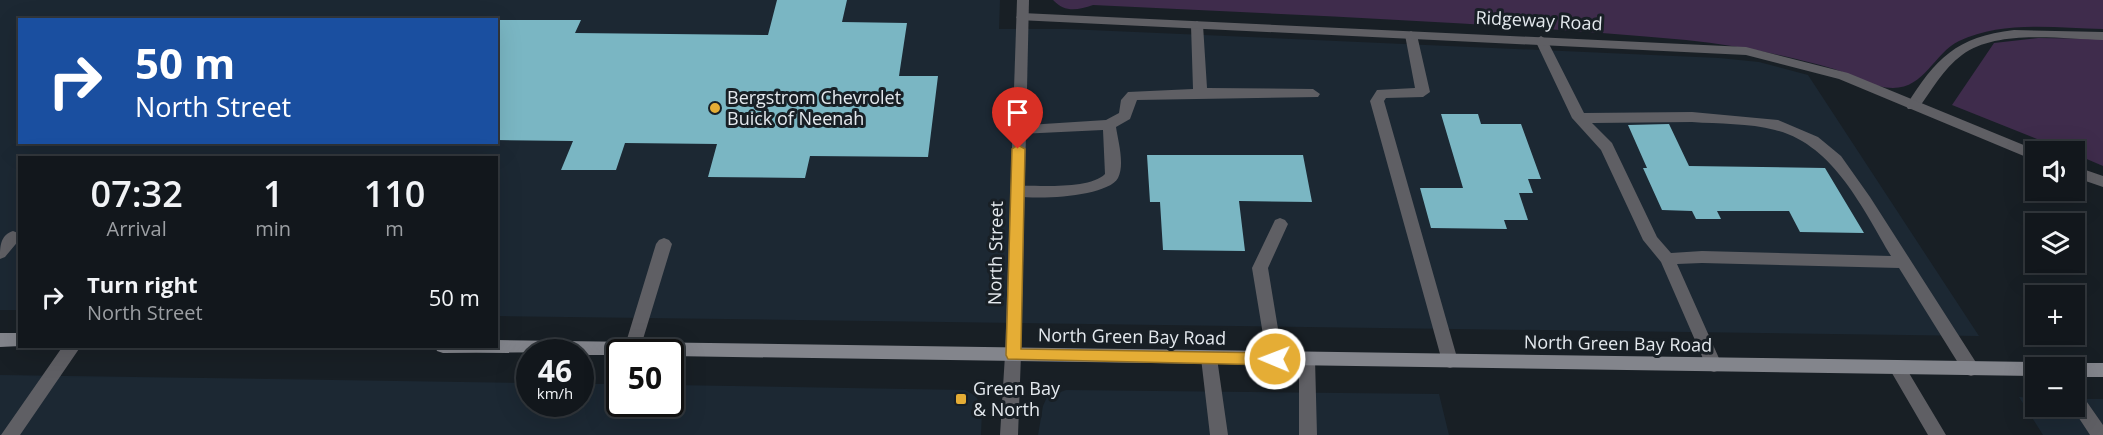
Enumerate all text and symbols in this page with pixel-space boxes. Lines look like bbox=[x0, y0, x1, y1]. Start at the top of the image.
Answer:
street label: Ridgeway Road bbox=[1475, 5, 1603, 35]
text: 50 m bbox=[135, 34, 235, 91]
icon: right bbox=[36, 42, 114, 120]
place label: Bergstrom Chevrolet Buick of Neenah bbox=[727, 85, 901, 130]
pin bbox=[992, 87, 1043, 149]
text: North Street bbox=[135, 88, 291, 125]
icon: arrive bbox=[1001, 96, 1034, 129]
marker: Bergstrom Chevrolet Buick of Neenah bbox=[708, 101, 722, 115]
map controls bbox=[2025, 141, 2085, 417]
button: sound bbox=[2025, 141, 2085, 201]
text: 07:32 bbox=[91, 169, 183, 218]
text: 1 bbox=[263, 169, 284, 218]
text: 110 bbox=[364, 169, 425, 218]
street label: North Street bbox=[982, 201, 1008, 305]
button: layers bbox=[2025, 213, 2085, 273]
text: Arrival bbox=[107, 215, 167, 242]
text: min bbox=[255, 215, 291, 242]
text: m bbox=[385, 215, 404, 242]
text: Turn right bbox=[87, 269, 198, 299]
icon: right bbox=[36, 281, 69, 314]
text: 50 m bbox=[429, 282, 480, 312]
button: + bbox=[2025, 285, 2085, 345]
text: North Street bbox=[87, 299, 203, 326]
street label: North Green Bay Road bbox=[1038, 322, 1226, 350]
position arrow bbox=[1243, 327, 1307, 391]
street label: North Green Bay Road bbox=[1524, 329, 1712, 357]
speed limit sign: 50 bbox=[606, 339, 684, 417]
text: 46 bbox=[538, 350, 572, 391]
button: − bbox=[2025, 357, 2085, 417]
place label: Green Bay & North bbox=[973, 376, 1061, 421]
text: km/h bbox=[537, 383, 573, 403]
marker: Green Bay & North bbox=[954, 392, 968, 406]

